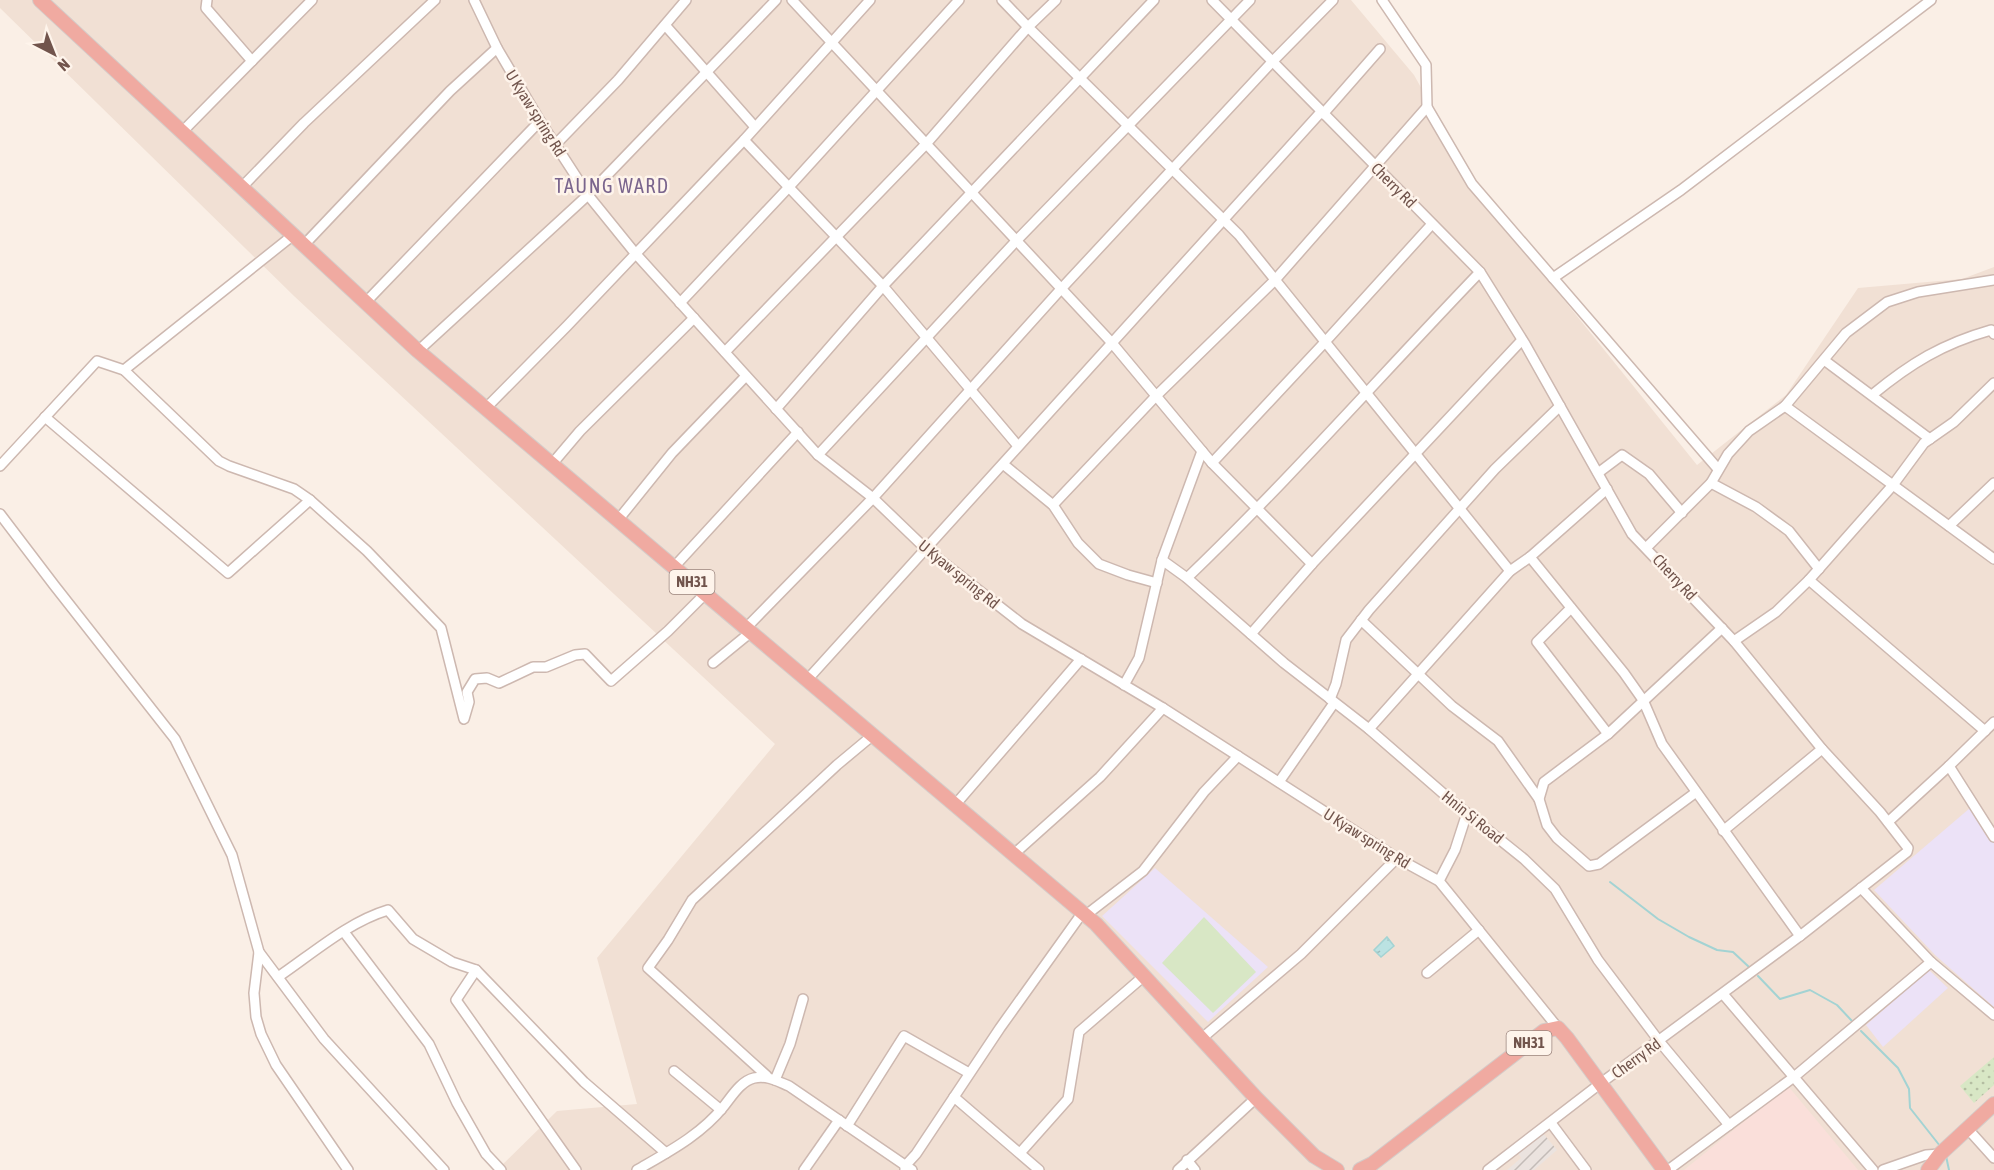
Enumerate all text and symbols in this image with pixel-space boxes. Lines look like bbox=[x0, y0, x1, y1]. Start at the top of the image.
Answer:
north arrow bbox=[24, 24, 84, 84]
text: N bbox=[55, 55, 74, 75]
street label: U Kyaw spring Rd bbox=[501, 66, 570, 160]
street label: Cherry Rd bbox=[1367, 159, 1420, 212]
district label: TAUNG WARD bbox=[555, 174, 669, 197]
street label: U Kyaw spring Rd bbox=[914, 536, 1003, 613]
street label: Cherry Rd bbox=[1649, 550, 1701, 604]
road number: NH31 bbox=[670, 570, 714, 594]
street label: Hnin Si Road bbox=[1439, 787, 1507, 847]
street label: U Kyaw spring Rd bbox=[1320, 804, 1414, 873]
road number: NH31 bbox=[1506, 1031, 1552, 1055]
street label: Cherry Rd bbox=[1608, 1034, 1665, 1083]

